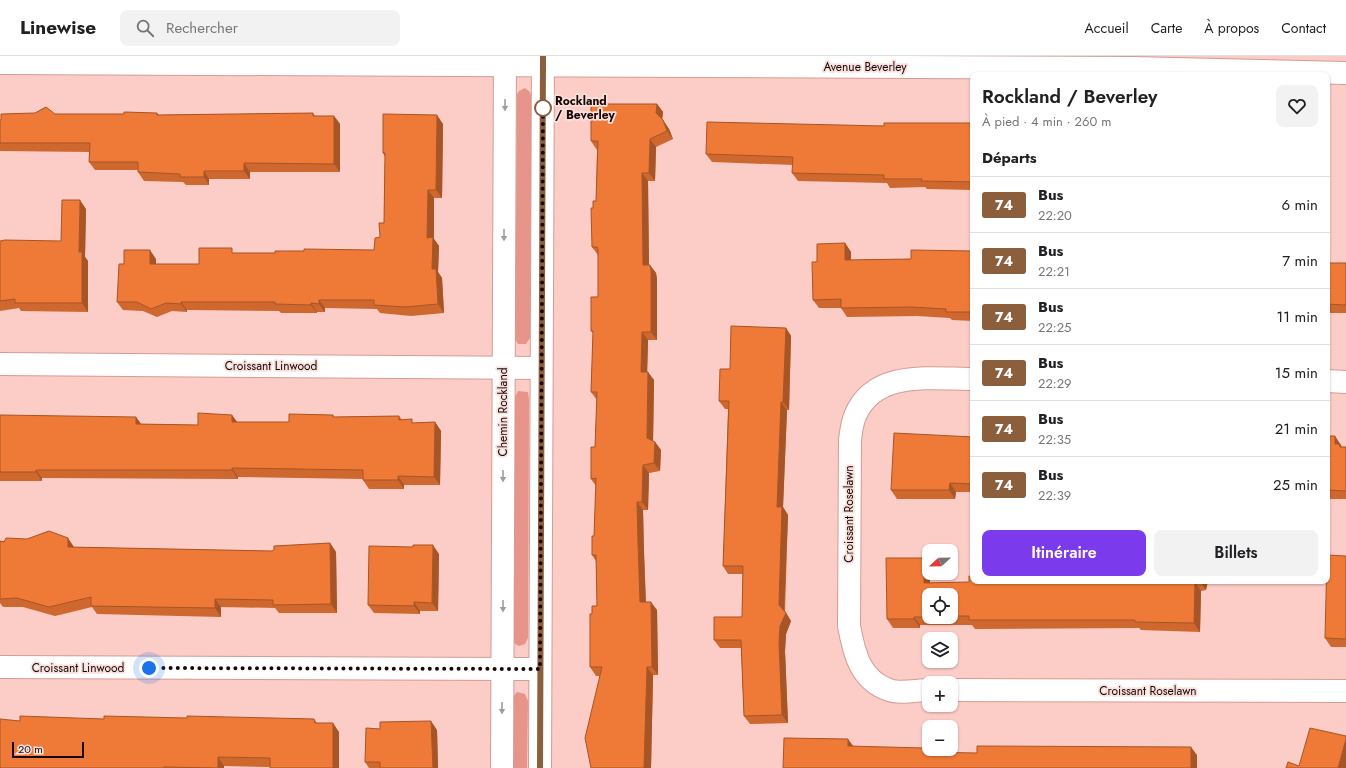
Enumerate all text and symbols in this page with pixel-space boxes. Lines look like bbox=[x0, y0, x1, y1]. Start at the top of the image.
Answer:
search box bbox=[120, 10, 400, 46]
text: Linewise bbox=[20, 14, 96, 41]
icon: search bbox=[134, 17, 156, 39]
text: Rechercher bbox=[166, 17, 238, 39]
text: Accueil bbox=[1085, 18, 1129, 38]
text: Carte bbox=[1151, 18, 1182, 38]
text: À propos bbox=[1204, 18, 1259, 38]
text: Contact bbox=[1281, 18, 1326, 38]
street label: Avenue Beverley bbox=[823, 58, 907, 76]
text: Rockland / Beverley bbox=[982, 83, 1157, 110]
button: heart bbox=[1276, 85, 1318, 127]
place label: Rockland / Beverley bbox=[555, 92, 615, 124]
one-way arrow bbox=[502, 99, 508, 112]
marker: Rockland / Beverley bbox=[534, 99, 552, 117]
text: À pied · 4 min · 260 m bbox=[982, 112, 1111, 131]
text: Départs bbox=[982, 147, 1037, 169]
text: Bus bbox=[1038, 184, 1063, 206]
text: 6 min bbox=[1281, 194, 1318, 216]
text: 74 bbox=[995, 195, 1013, 215]
text: 22:20 bbox=[1038, 206, 1072, 225]
one-way arrow bbox=[501, 229, 507, 242]
text: Bus bbox=[1038, 240, 1063, 262]
text: 7 min bbox=[1282, 250, 1318, 272]
text: 74 bbox=[995, 251, 1013, 271]
text: 22:21 bbox=[1038, 262, 1070, 281]
text: Bus bbox=[1038, 296, 1063, 318]
text: 11 min bbox=[1277, 306, 1318, 328]
text: 74 bbox=[995, 307, 1013, 327]
text: 22:25 bbox=[1038, 318, 1071, 337]
text: Bus bbox=[1038, 352, 1063, 374]
street label: Croissant Linwood bbox=[225, 357, 317, 375]
text: 15 min bbox=[1275, 362, 1318, 384]
text: 74 bbox=[995, 363, 1013, 383]
street label: Chemin Rockland bbox=[494, 367, 512, 457]
text: 22:29 bbox=[1038, 374, 1072, 393]
text: Bus bbox=[1038, 408, 1063, 430]
text: 21 min bbox=[1275, 418, 1318, 440]
text: 74 bbox=[995, 419, 1013, 439]
text: 22:35 bbox=[1038, 430, 1071, 449]
text: Bus bbox=[1038, 464, 1063, 486]
street label: Croissant Roselawn bbox=[840, 465, 858, 563]
one-way arrow bbox=[500, 470, 506, 483]
text: 25 min bbox=[1273, 474, 1318, 496]
text: 74 bbox=[995, 475, 1013, 495]
text: 22:39 bbox=[1038, 486, 1071, 505]
button: Itinéraire bbox=[982, 530, 1146, 576]
button: Billets bbox=[1154, 530, 1318, 576]
north arrow bbox=[922, 544, 958, 580]
map controls bbox=[922, 544, 958, 756]
button: locate bbox=[922, 588, 958, 624]
one-way arrow bbox=[500, 600, 506, 613]
button: layers bbox=[922, 632, 958, 668]
your location bbox=[139, 658, 159, 678]
street label: Croissant Linwood bbox=[32, 659, 124, 677]
button: + bbox=[922, 676, 958, 712]
street label: Croissant Roselawn bbox=[1099, 682, 1197, 700]
one-way arrow bbox=[499, 702, 505, 715]
button: − bbox=[922, 720, 958, 756]
scale bar bbox=[12, 740, 84, 759]
text: 20 m bbox=[18, 741, 43, 757]

